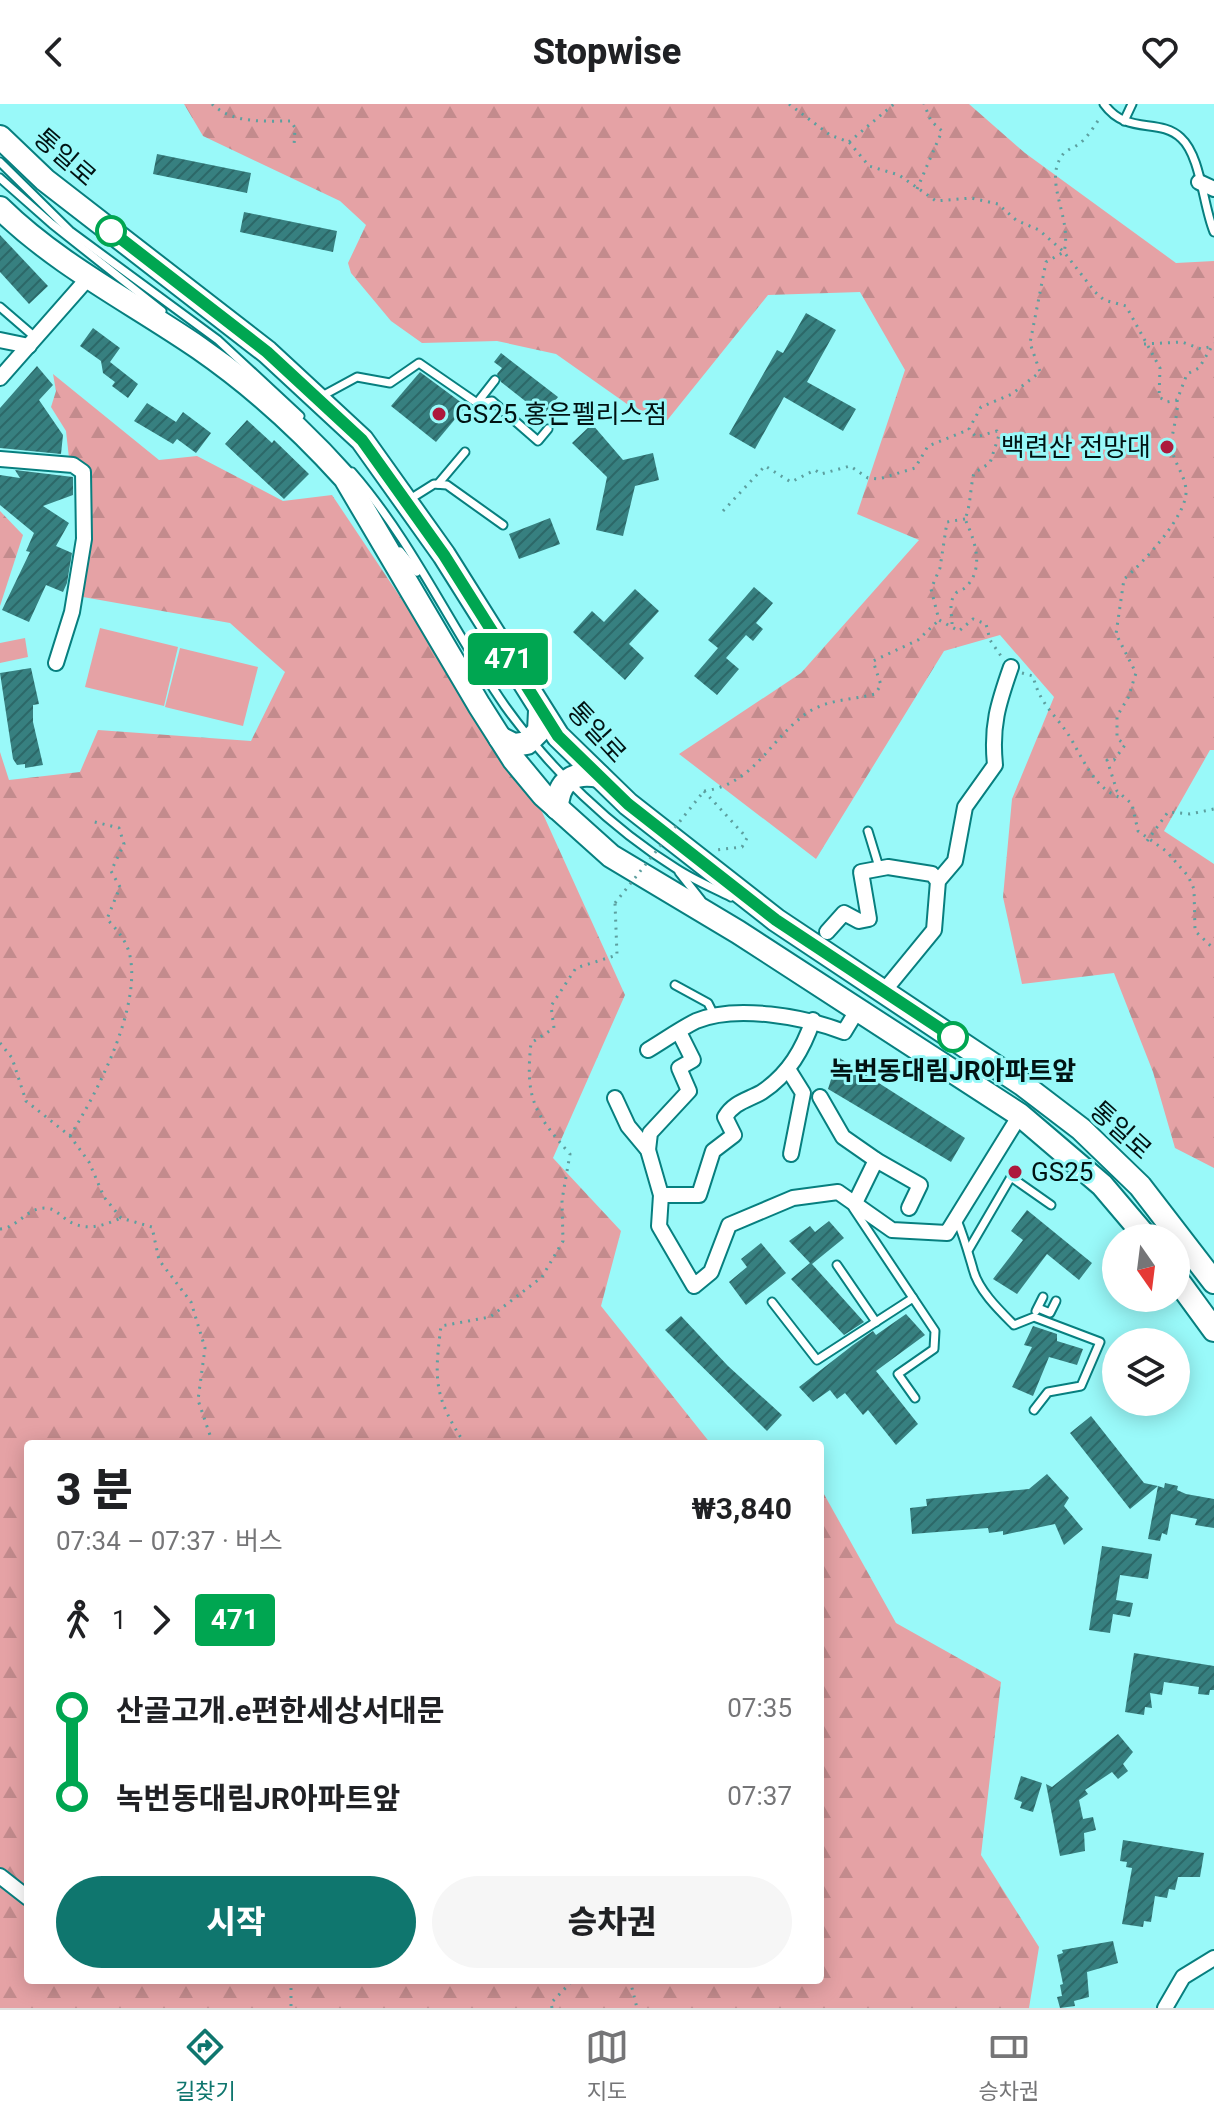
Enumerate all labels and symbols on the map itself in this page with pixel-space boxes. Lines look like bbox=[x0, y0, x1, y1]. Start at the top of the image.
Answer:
street label: 통일로 bbox=[28, 122, 102, 192]
unlabelled marker bbox=[96, 216, 126, 246]
place label: GS25 홍은펠리스점 bbox=[455, 399, 667, 429]
marker: GS25 홍은펠리스점 bbox=[430, 405, 448, 423]
place label: 백련산 전망대 bbox=[1001, 432, 1151, 462]
marker: 백련산 전망대 bbox=[1158, 438, 1176, 456]
line badge: 471 bbox=[462, 633, 554, 685]
street label: 통일로 bbox=[562, 696, 632, 768]
marker: 녹번동대림JR아파트앞 bbox=[938, 1022, 968, 1052]
place label: 녹번동대림JR아파트앞 bbox=[830, 1056, 1076, 1086]
street label: 통일로 bbox=[1084, 1095, 1158, 1165]
place label: GS25 bbox=[1031, 1157, 1093, 1187]
marker: GS25 bbox=[1006, 1163, 1024, 1181]
north arrow bbox=[1102, 1224, 1190, 1312]

